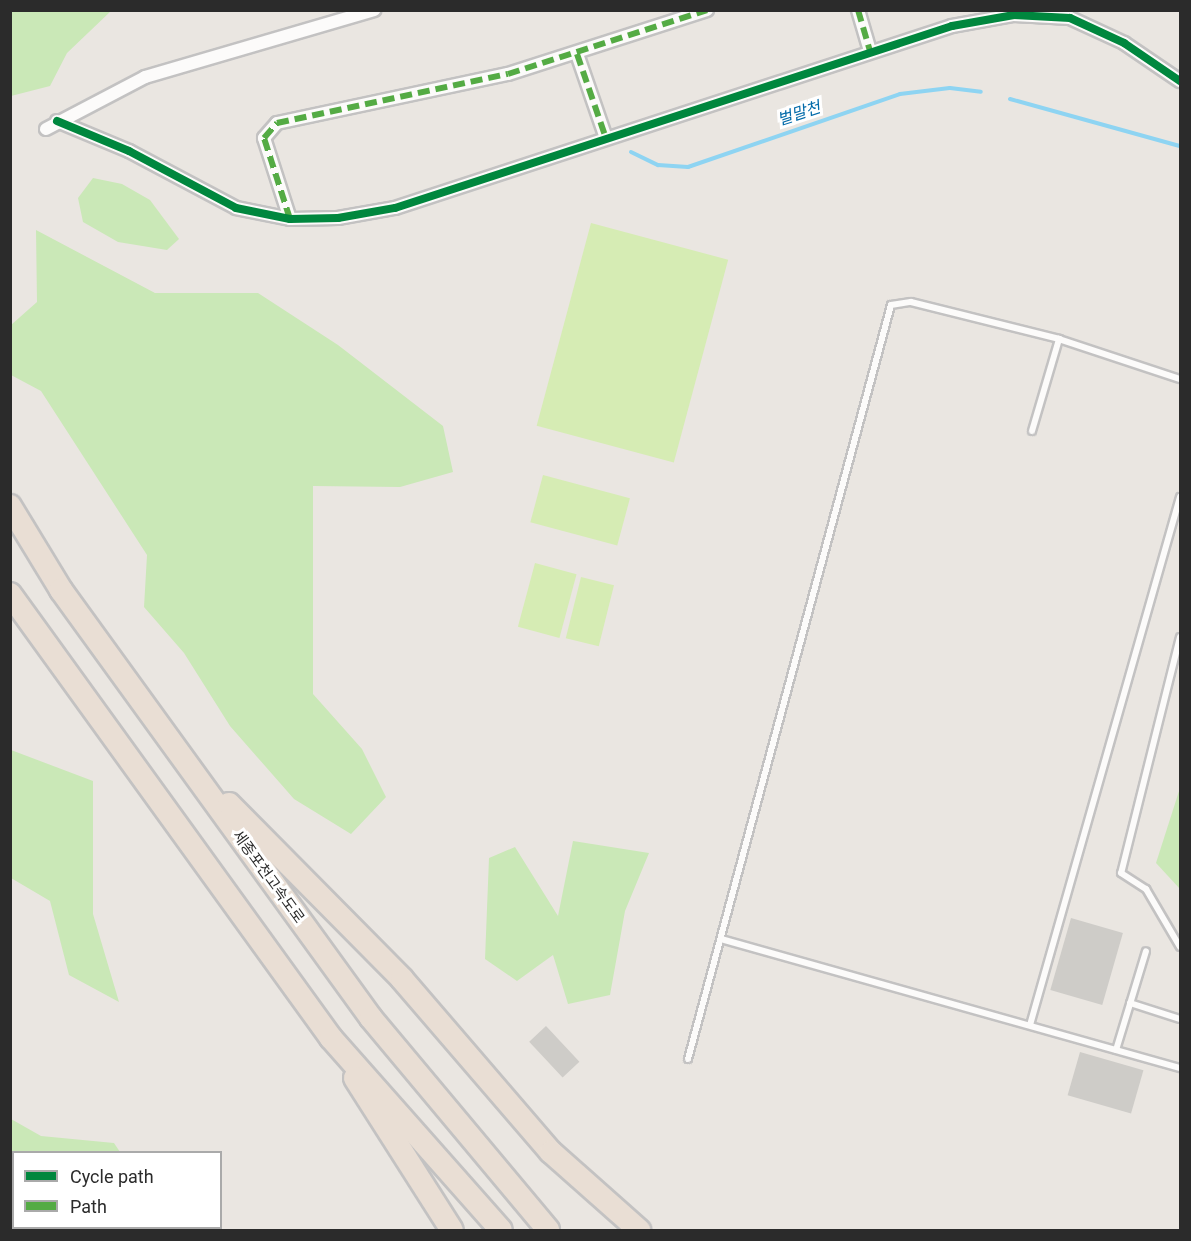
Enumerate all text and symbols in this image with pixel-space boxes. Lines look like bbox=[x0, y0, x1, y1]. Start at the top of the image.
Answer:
water label: 벌말천 bbox=[775, 98, 823, 130]
street label: 세종포천고속도로 bbox=[228, 827, 308, 927]
legend bbox=[12, 1151, 222, 1229]
text: Cycle path bbox=[70, 1166, 154, 1187]
text: Path bbox=[70, 1196, 107, 1217]

